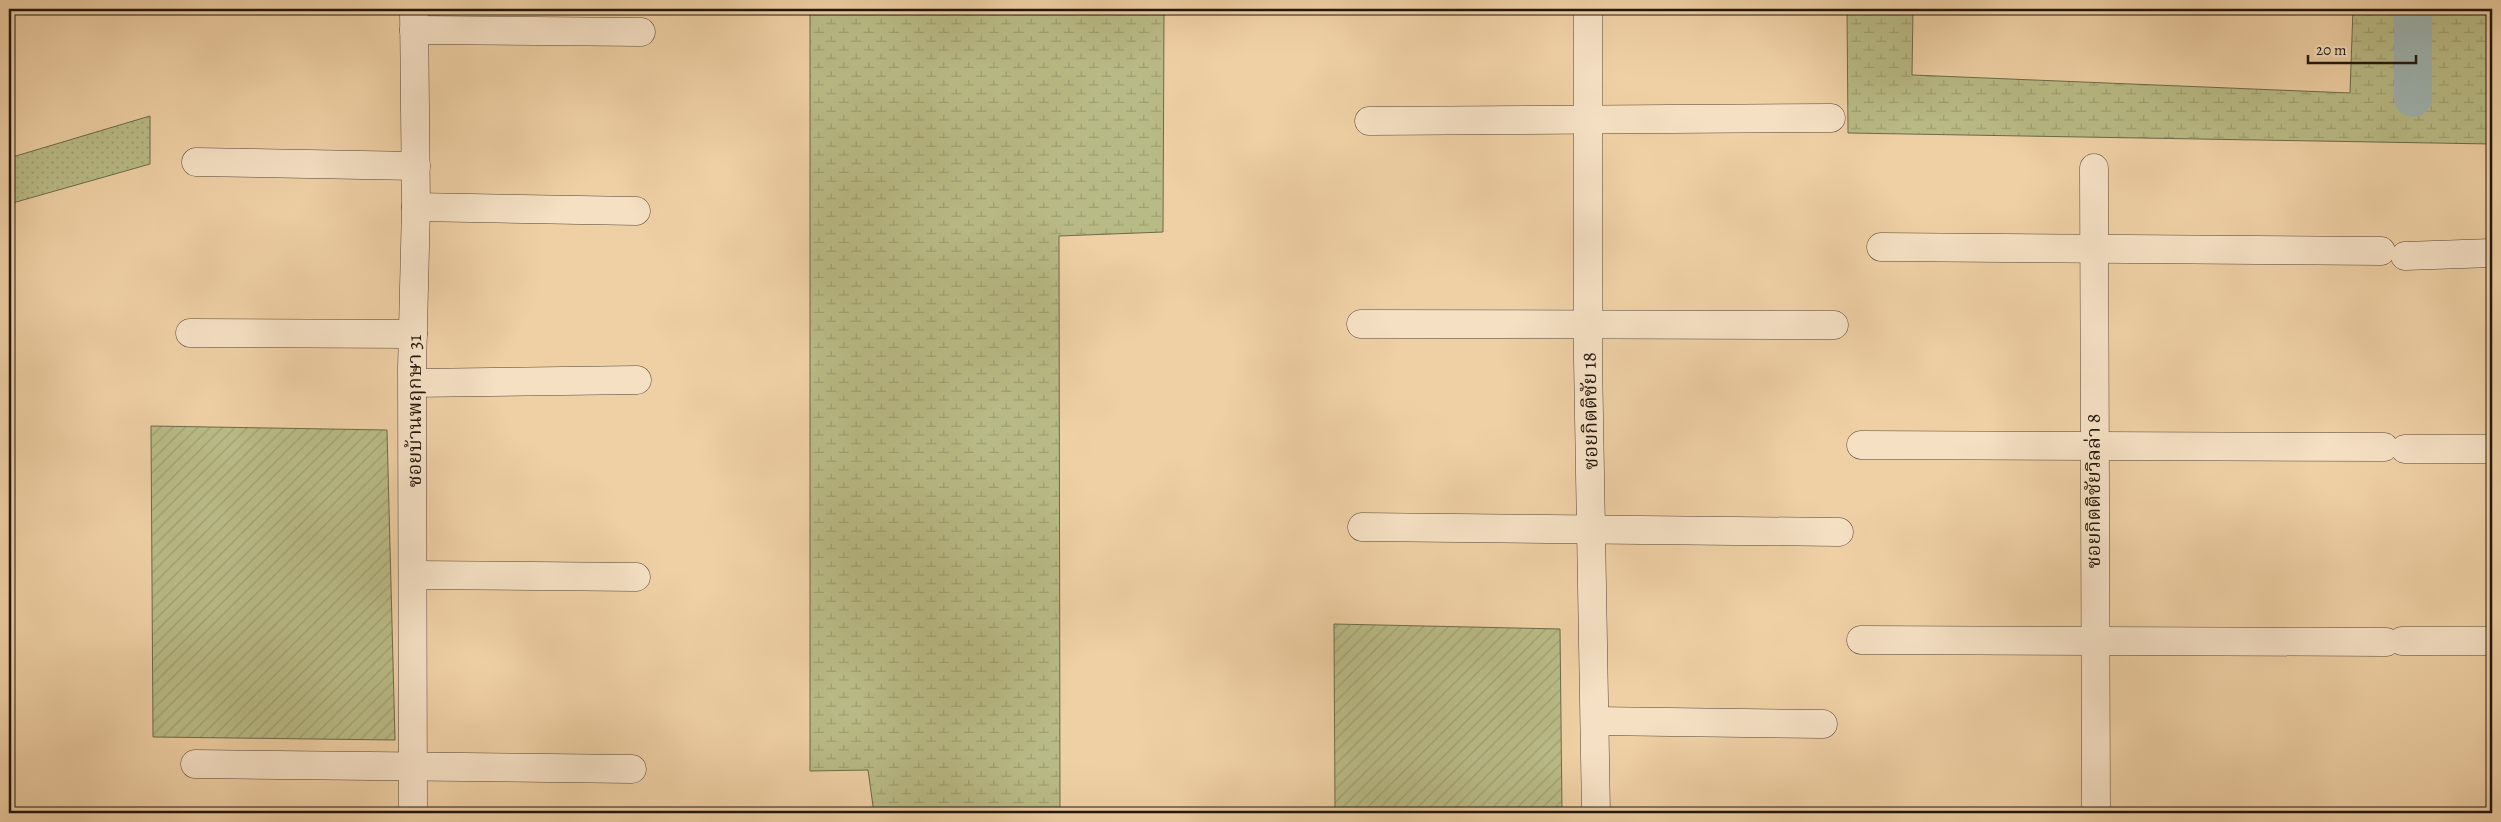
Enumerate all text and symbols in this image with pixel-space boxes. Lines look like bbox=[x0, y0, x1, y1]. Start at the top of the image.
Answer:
scale bar bbox=[2308, 32, 2416, 64]
text: 20 m bbox=[2316, 40, 2347, 60]
street label: ซอยบ้านพฤกษา 31 bbox=[401, 334, 428, 487]
street label: ซอยกิตติชัย 18 bbox=[1575, 352, 1605, 470]
street label: ซอยกิตติชัยวิลล่า 8 bbox=[2080, 414, 2107, 568]

